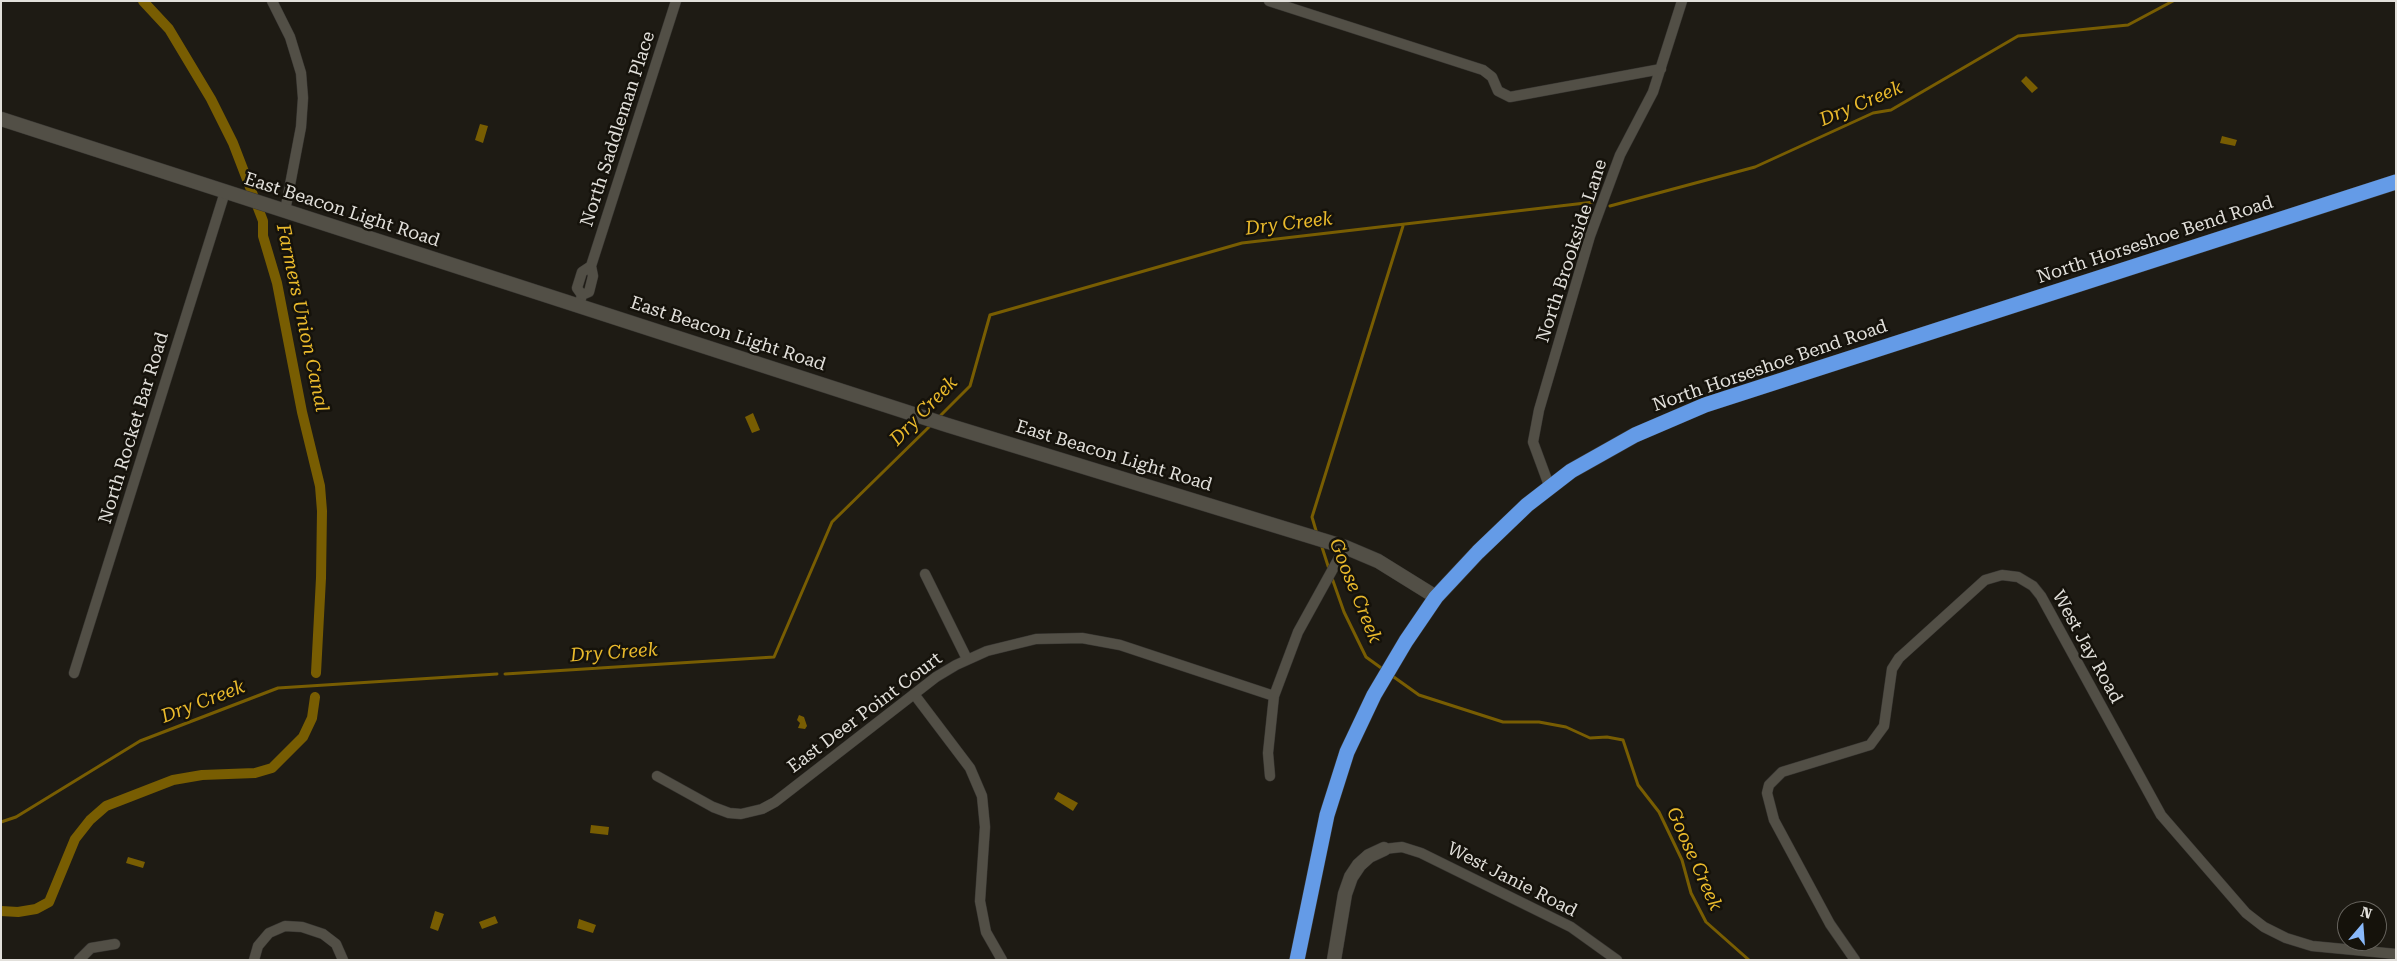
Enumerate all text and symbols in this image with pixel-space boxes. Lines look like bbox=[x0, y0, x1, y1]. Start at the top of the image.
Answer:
street label: North Saddleman Place bbox=[576, 29, 660, 229]
water label: Dry Creek bbox=[1816, 76, 1906, 132]
street label: North Brookside Lane bbox=[1532, 157, 1612, 345]
street label: East Beacon Light Road bbox=[242, 168, 442, 252]
street label: North Horseshoe Bend Road bbox=[2034, 192, 2276, 288]
water label: Dry Creek bbox=[1244, 207, 1334, 241]
water label: Farmers Union Canal bbox=[271, 222, 333, 414]
street label: East Beacon Light Road bbox=[628, 292, 828, 376]
street label: North Horseshoe Bend Road bbox=[1650, 316, 1890, 416]
street label: North Rocket Bar Road bbox=[95, 330, 173, 526]
water label: Dry Creek bbox=[885, 371, 963, 451]
street label: East Beacon Light Road bbox=[1013, 416, 1215, 496]
water label: Goose Creek bbox=[1324, 535, 1386, 647]
street label: West Jay Road bbox=[2047, 587, 2127, 707]
water label: Dry Creek bbox=[569, 639, 659, 667]
street label: East Deer Point Court bbox=[784, 648, 946, 778]
water label: Dry Creek bbox=[158, 676, 248, 728]
water label: Goose Creek bbox=[1661, 804, 1727, 914]
street label: West Janie Road bbox=[1444, 838, 1580, 922]
north arrow bbox=[2337, 901, 2387, 951]
text: N bbox=[2359, 903, 2374, 922]

